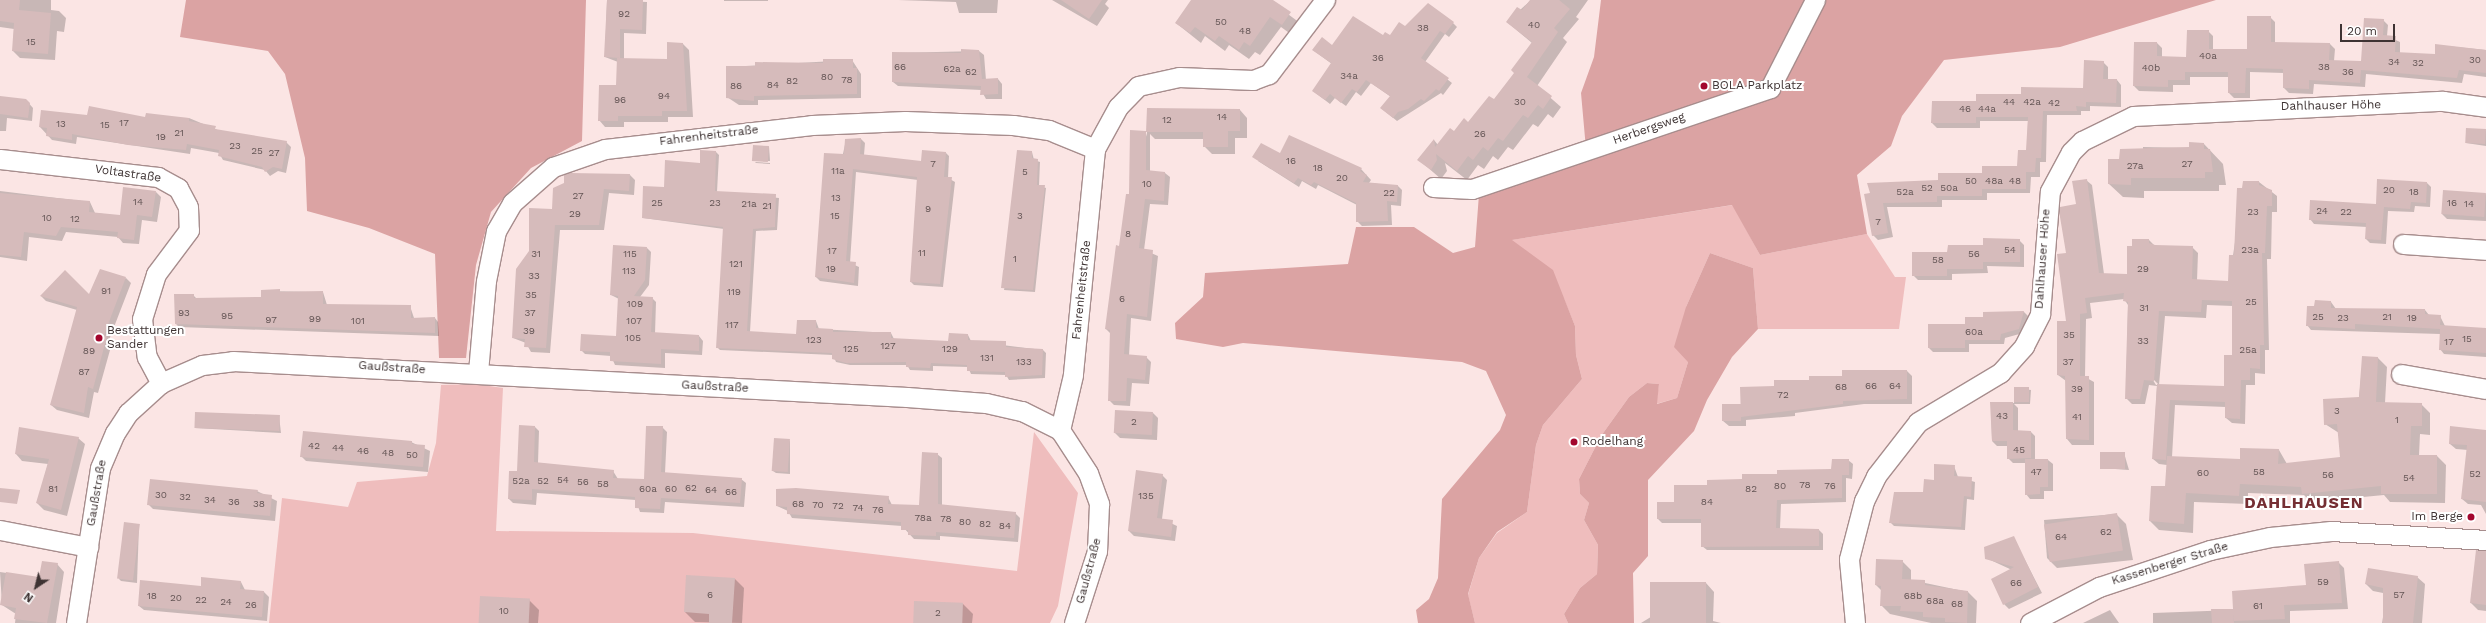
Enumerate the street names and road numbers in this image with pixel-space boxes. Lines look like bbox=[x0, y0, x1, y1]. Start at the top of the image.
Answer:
street label: Dahlhauser Höhe bbox=[2281, 98, 2381, 114]
street label: Herbergsweg bbox=[1611, 110, 1687, 148]
street label: Fahrenheitstraße bbox=[659, 123, 759, 149]
street label: Voltastraße bbox=[94, 162, 162, 186]
street label: Dahlhauser Höhe bbox=[2032, 208, 2054, 310]
street label: Fahrenheitstraße bbox=[1070, 240, 1094, 340]
street label: Gaußstraße bbox=[358, 358, 426, 378]
street label: Gaußstraße bbox=[681, 378, 749, 396]
street label: Gaußstraße bbox=[84, 459, 110, 527]
street label: Gaußstraße bbox=[1073, 537, 1105, 605]
street label: Kassenberger Straße bbox=[2110, 539, 2230, 589]

